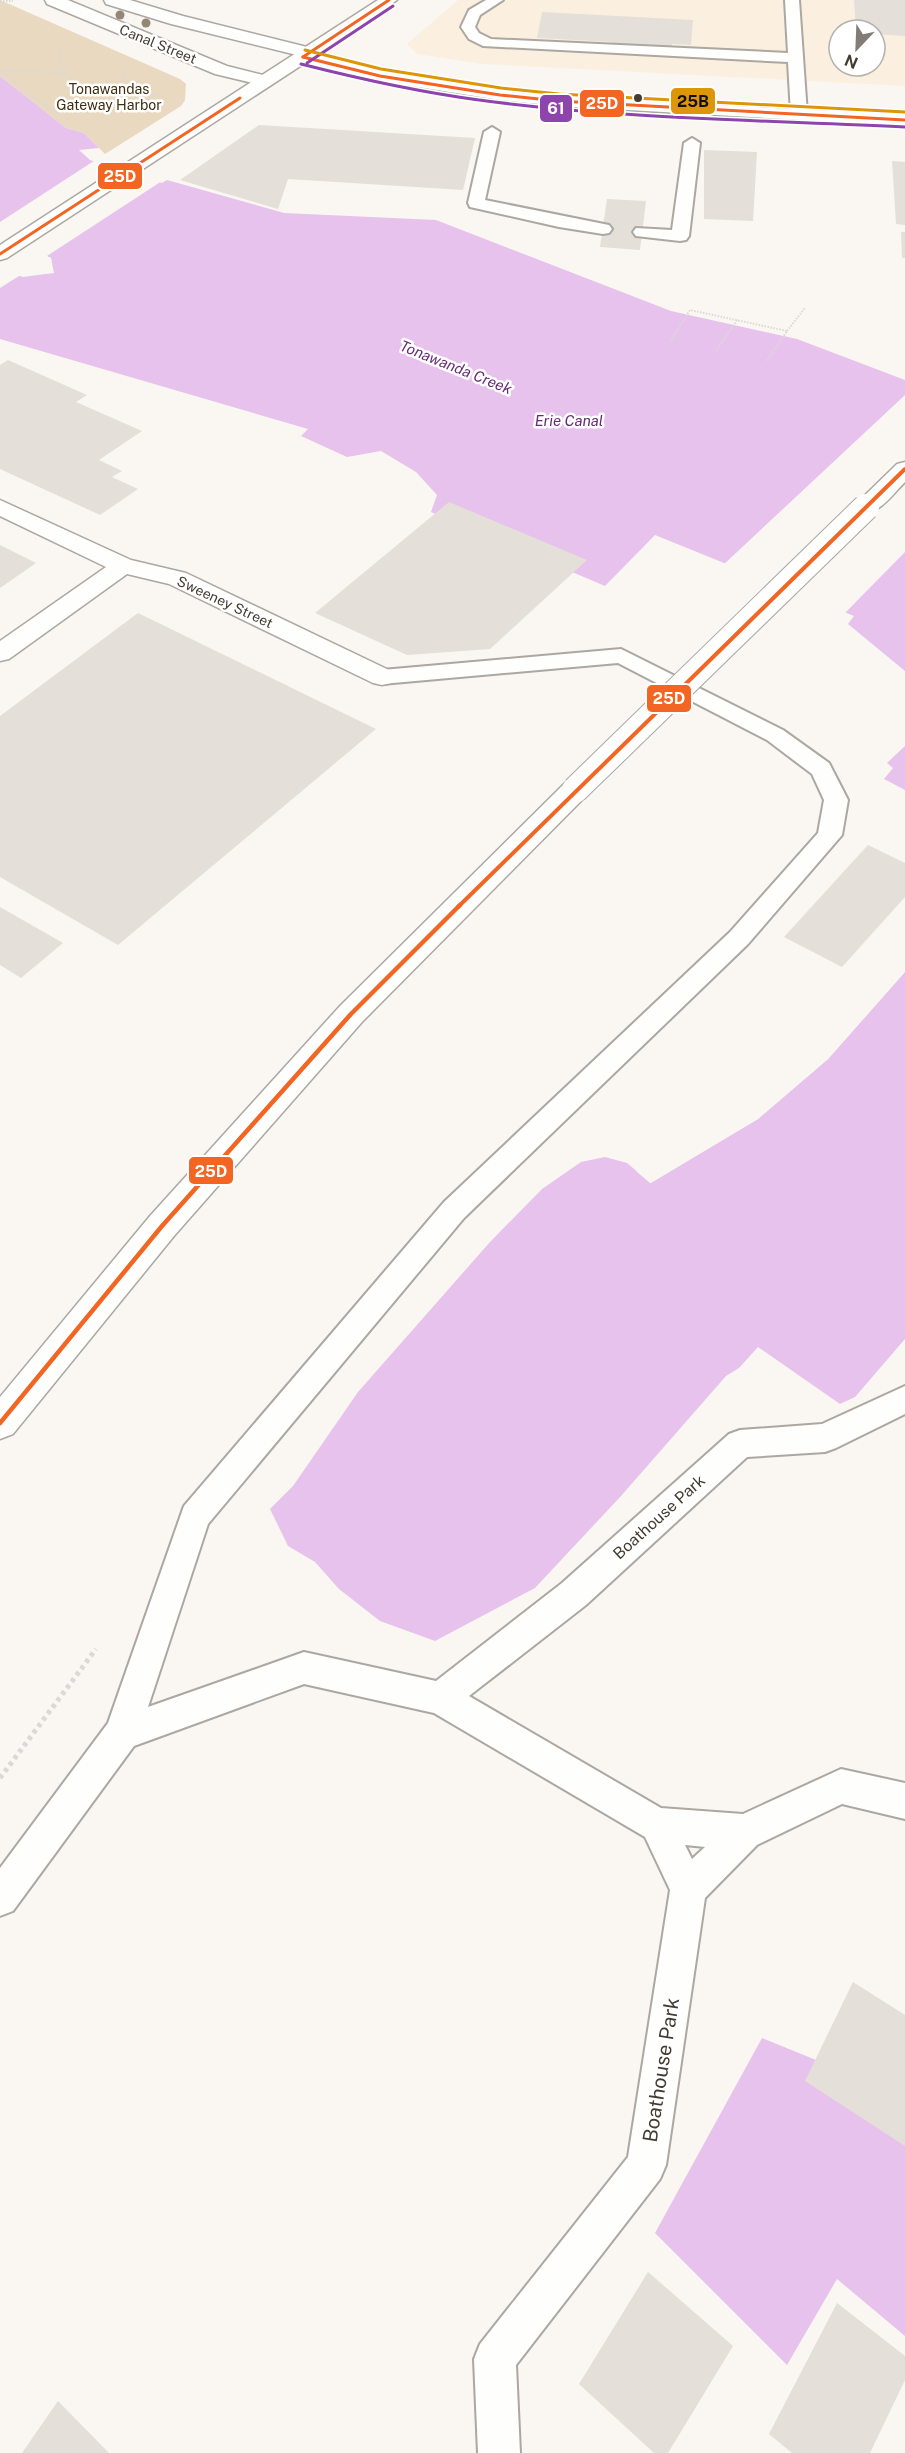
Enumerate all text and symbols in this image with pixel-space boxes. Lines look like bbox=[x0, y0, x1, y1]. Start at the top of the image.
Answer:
north arrow bbox=[827, 18, 887, 78]
street label: Canal Street bbox=[117, 21, 199, 67]
text: N bbox=[842, 50, 861, 73]
park label: Tonawandas Gateway Harbor bbox=[56, 81, 162, 113]
line badge: 25B bbox=[670, 87, 716, 115]
line badge: 25D bbox=[579, 89, 625, 118]
unlabelled marker bbox=[632, 92, 644, 104]
text: 25B bbox=[677, 92, 709, 111]
line badge: 61 bbox=[539, 94, 573, 123]
text: 25D bbox=[586, 94, 618, 113]
text: 61 bbox=[547, 99, 565, 118]
line badge: 25D bbox=[97, 162, 143, 190]
text: 25D bbox=[104, 167, 136, 186]
water label: Tonawanda Creek bbox=[398, 337, 515, 398]
water label: Erie Canal bbox=[535, 412, 603, 429]
street label: Sweeney Street bbox=[175, 573, 275, 631]
line badge: 25D bbox=[646, 684, 692, 713]
text: 25D bbox=[653, 689, 685, 708]
line badge: 25D bbox=[188, 1156, 234, 1185]
text: 25D bbox=[195, 1162, 227, 1181]
street label: Boathouse Park bbox=[609, 1471, 709, 1563]
street label: Boathouse Park bbox=[638, 1996, 684, 2144]

